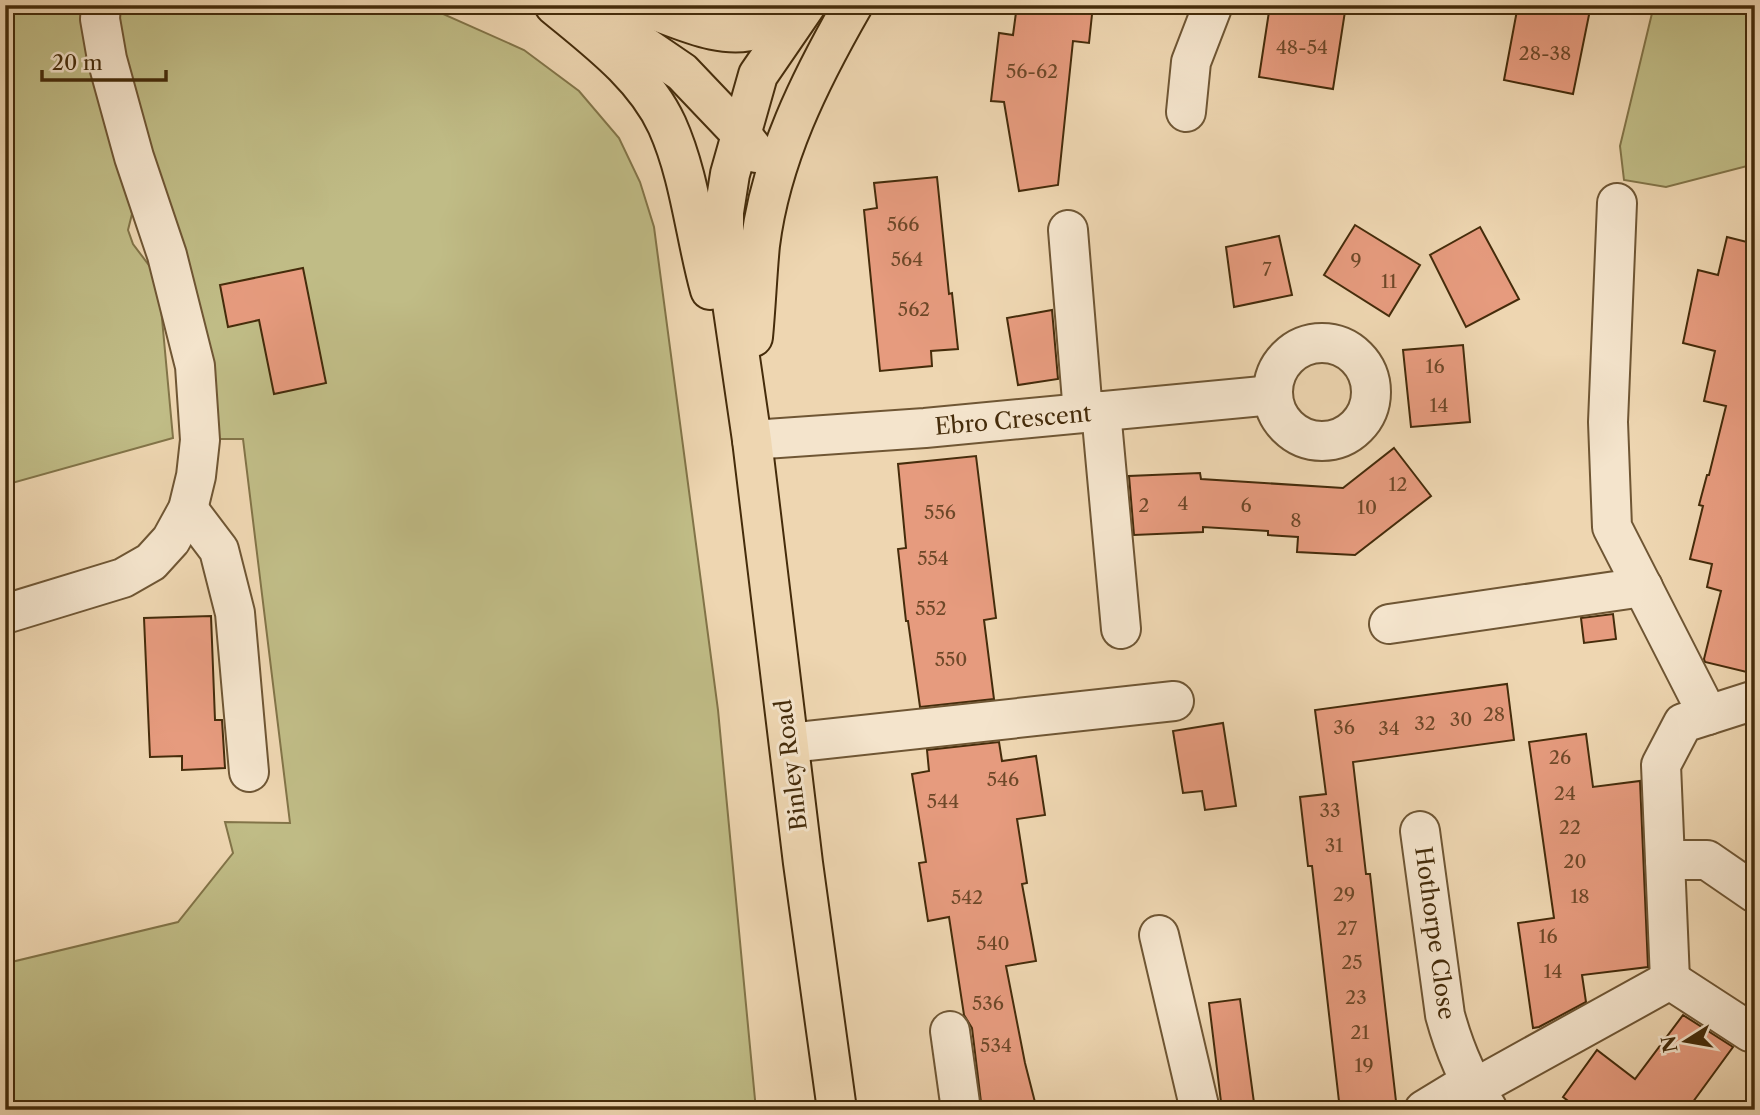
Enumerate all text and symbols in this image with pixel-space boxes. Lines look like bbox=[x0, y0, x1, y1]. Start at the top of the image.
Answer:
house number: 48-54 bbox=[1276, 36, 1328, 59]
scale bar bbox=[42, 38, 166, 82]
house number: 28-38 bbox=[1519, 42, 1571, 65]
text: 20 m bbox=[52, 50, 103, 75]
house number: 56-62 bbox=[1006, 60, 1058, 83]
house number: 566 bbox=[887, 213, 919, 236]
house number: 564 bbox=[891, 248, 923, 271]
house number: 9 bbox=[1350, 249, 1362, 272]
house number: 7 bbox=[1262, 258, 1272, 281]
house number: 11 bbox=[1381, 270, 1397, 293]
house number: 562 bbox=[898, 298, 930, 321]
house number: 16 bbox=[1425, 355, 1445, 378]
house number: 14 bbox=[1430, 394, 1448, 417]
street label: Ebro Crescent bbox=[934, 399, 1092, 441]
house number: 12 bbox=[1389, 473, 1408, 496]
house number: 4 bbox=[1178, 492, 1189, 515]
house number: 2 bbox=[1139, 494, 1150, 517]
house number: 6 bbox=[1240, 494, 1252, 517]
house number: 10 bbox=[1357, 496, 1377, 519]
house number: 556 bbox=[924, 501, 956, 524]
house number: 8 bbox=[1290, 509, 1302, 532]
house number: 554 bbox=[917, 547, 949, 570]
house number: 552 bbox=[915, 597, 947, 620]
house number: 550 bbox=[935, 648, 967, 671]
street label: Binley Road bbox=[769, 698, 813, 832]
house number: 28 bbox=[1483, 703, 1505, 726]
house number: 30 bbox=[1450, 708, 1472, 731]
house number: 32 bbox=[1414, 712, 1436, 735]
house number: 36 bbox=[1333, 716, 1355, 739]
house number: 34 bbox=[1378, 717, 1400, 740]
house number: 26 bbox=[1549, 746, 1571, 769]
house number: 546 bbox=[987, 768, 1019, 791]
house number: 24 bbox=[1554, 782, 1576, 805]
house number: 544 bbox=[927, 790, 959, 813]
house number: 33 bbox=[1320, 799, 1340, 822]
house number: 22 bbox=[1559, 816, 1581, 839]
house number: 31 bbox=[1325, 834, 1343, 857]
street label: Hothorpe Close bbox=[1409, 845, 1461, 1021]
house number: 20 bbox=[1564, 850, 1586, 873]
house number: 29 bbox=[1333, 883, 1355, 906]
house number: 18 bbox=[1570, 885, 1590, 908]
house number: 542 bbox=[951, 886, 983, 909]
house number: 27 bbox=[1337, 917, 1358, 940]
house number: 16 bbox=[1538, 925, 1558, 948]
house number: 540 bbox=[976, 932, 1010, 955]
house number: 25 bbox=[1341, 951, 1363, 974]
house number: 14 bbox=[1544, 960, 1562, 983]
house number: 23 bbox=[1345, 986, 1367, 1009]
house number: 536 bbox=[972, 992, 1004, 1015]
north arrow bbox=[1652, 1006, 1722, 1076]
house number: 21 bbox=[1351, 1021, 1369, 1044]
house number: 534 bbox=[980, 1034, 1012, 1057]
text: N bbox=[1657, 1034, 1683, 1054]
house number: 19 bbox=[1354, 1054, 1374, 1077]

